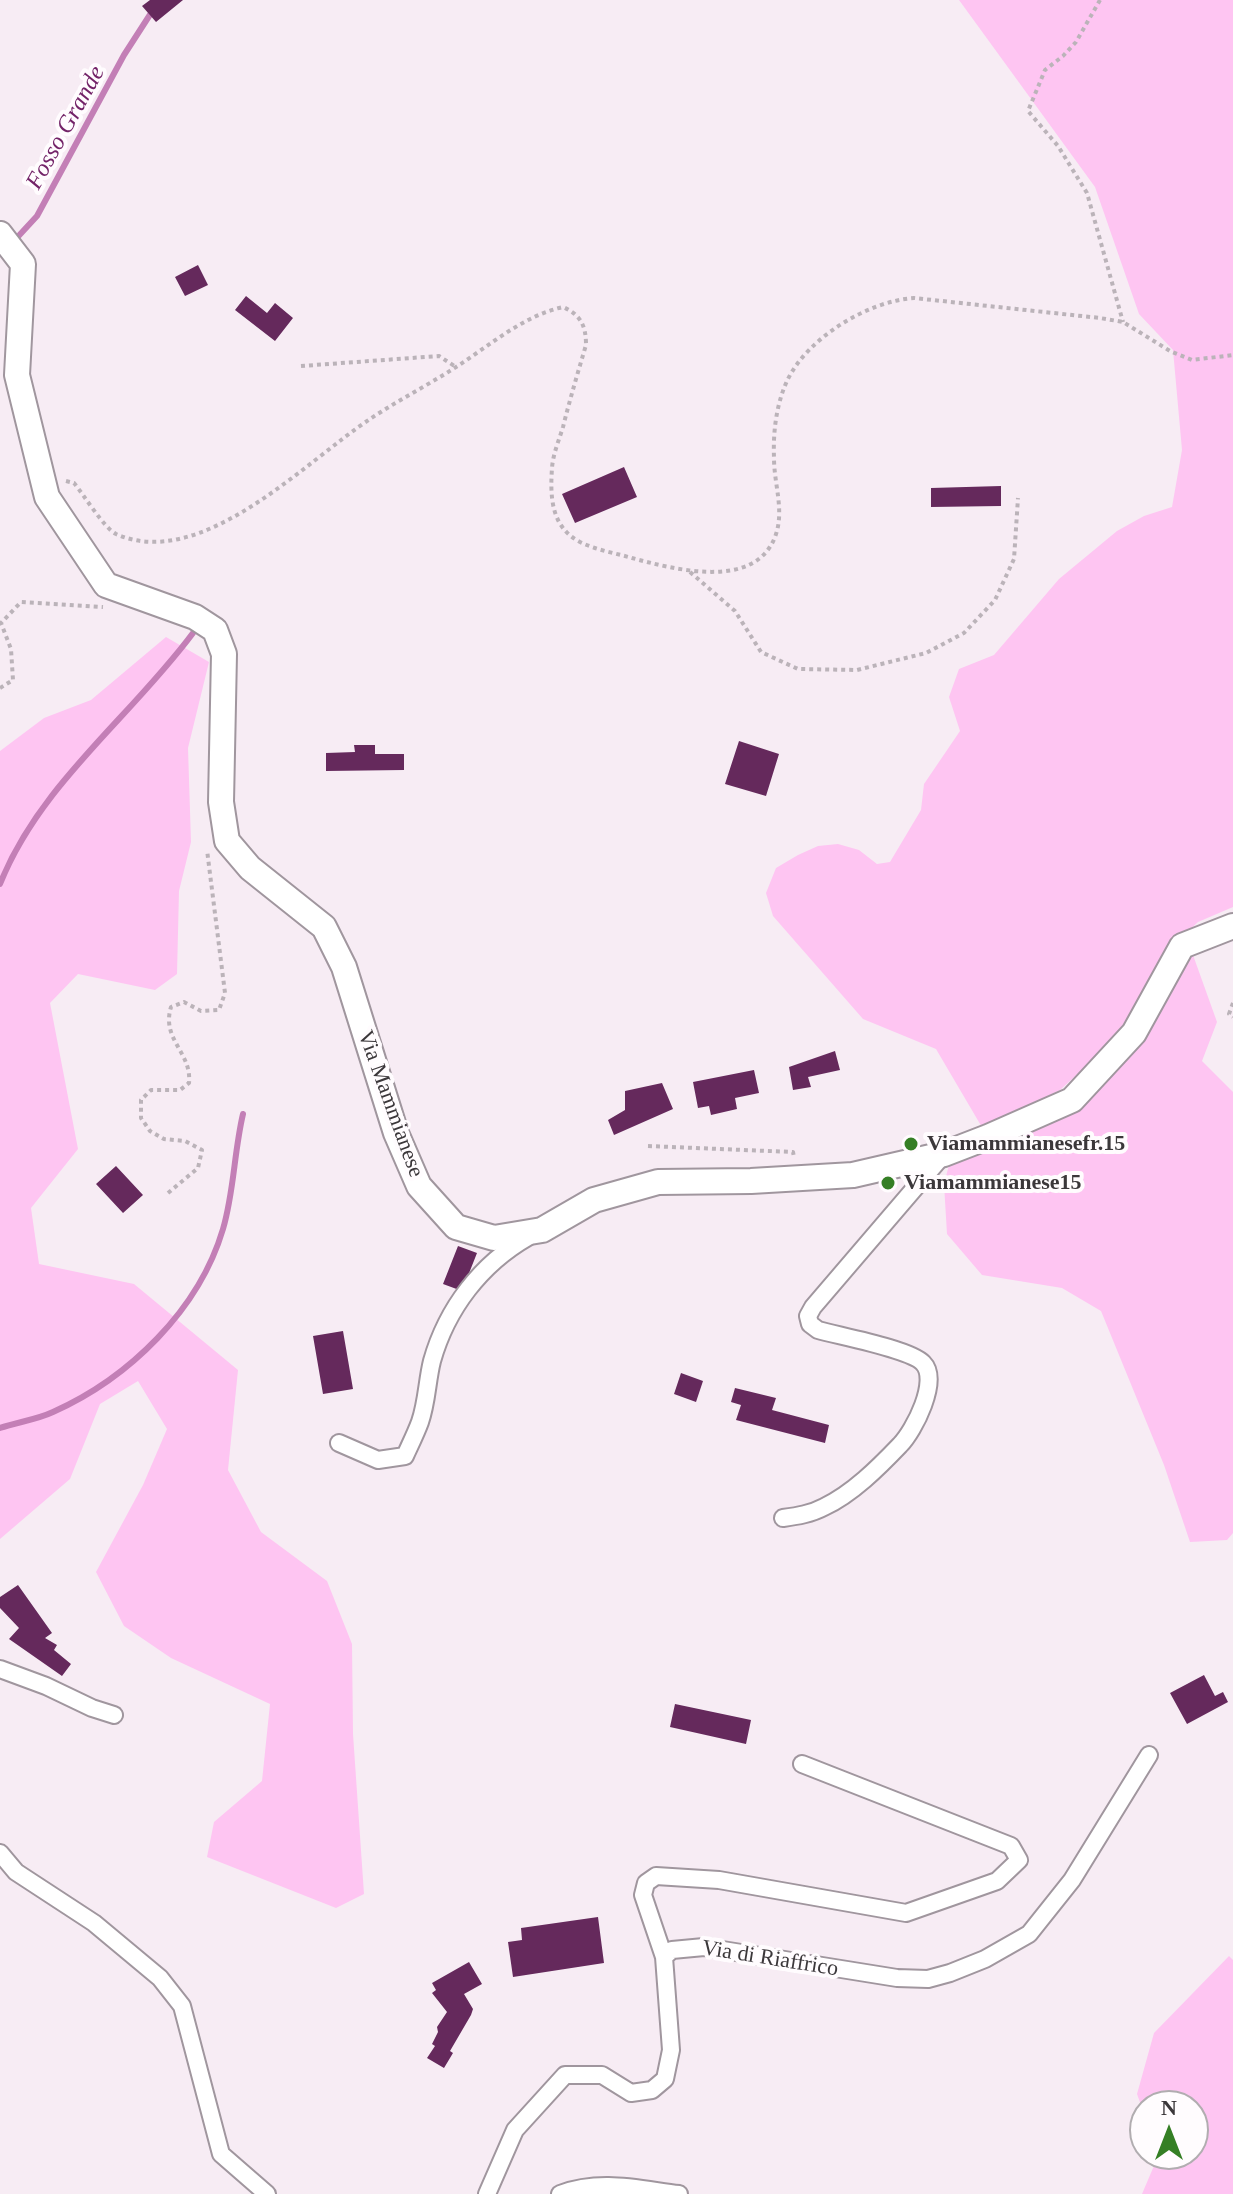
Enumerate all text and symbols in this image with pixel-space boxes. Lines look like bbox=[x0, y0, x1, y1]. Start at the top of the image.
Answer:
water label: Fosso Grande bbox=[20, 61, 112, 195]
street label: Via Mammianese bbox=[351, 1027, 429, 1181]
place label: Viamammianesefr.15 bbox=[927, 1131, 1125, 1157]
marker: Viamammianesefr.15 bbox=[902, 1135, 920, 1153]
place label: Viamammianese15 bbox=[904, 1170, 1082, 1196]
marker: Viamammianese15 bbox=[879, 1174, 897, 1192]
street label: Via di Riaffrico bbox=[700, 1935, 840, 1983]
north arrow bbox=[1129, 2090, 1209, 2170]
text: N bbox=[1161, 2095, 1177, 2120]

